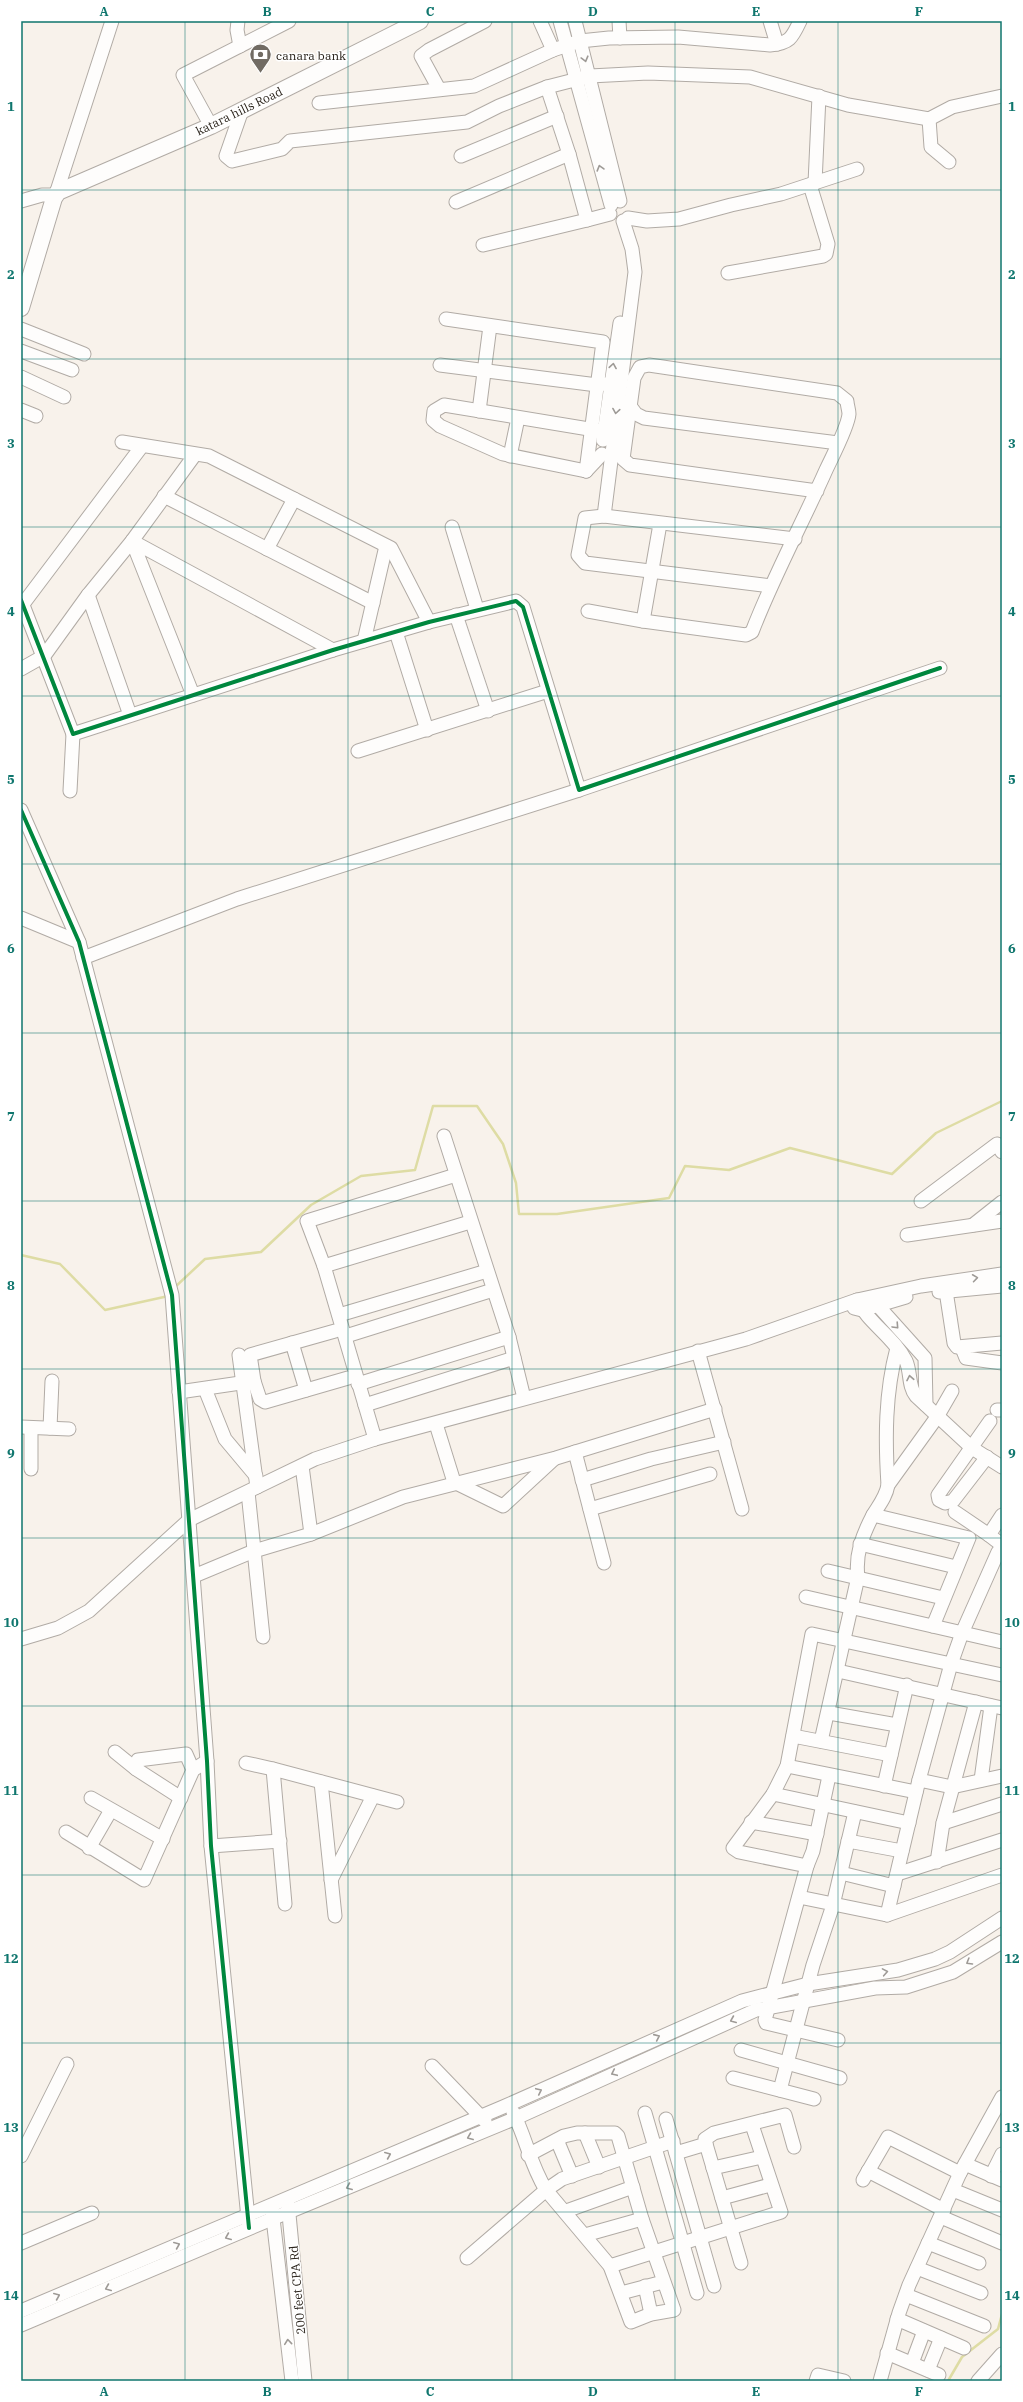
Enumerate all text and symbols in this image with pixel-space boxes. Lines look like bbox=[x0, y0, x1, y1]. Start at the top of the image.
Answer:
text: A bbox=[99, 3, 109, 20]
text: B bbox=[262, 3, 272, 20]
text: C bbox=[426, 3, 435, 20]
text: D bbox=[588, 3, 598, 20]
text: E bbox=[752, 3, 760, 20]
text: F bbox=[915, 3, 923, 20]
bank icon: canara bank bbox=[248, 42, 274, 75]
place label: canara bank bbox=[276, 48, 346, 63]
one-way arrow bbox=[580, 55, 589, 62]
street label: katara hills Road bbox=[193, 84, 285, 138]
text: 1 bbox=[7, 98, 15, 115]
text: 1 bbox=[1008, 98, 1016, 115]
one-way arrow bbox=[596, 164, 605, 171]
text: 2 bbox=[7, 266, 15, 283]
text: 2 bbox=[1008, 266, 1016, 283]
one-way arrow bbox=[608, 363, 617, 369]
one-way arrow bbox=[612, 408, 621, 414]
text: 3 bbox=[7, 435, 15, 452]
text: 3 bbox=[1008, 435, 1016, 452]
text: 4 bbox=[7, 603, 15, 620]
text: 4 bbox=[1008, 603, 1016, 620]
text: 5 bbox=[7, 771, 15, 788]
text: 5 bbox=[1008, 771, 1016, 788]
text: 6 bbox=[7, 940, 15, 957]
text: 6 bbox=[1008, 940, 1016, 957]
text: 7 bbox=[7, 1108, 15, 1125]
text: 7 bbox=[1008, 1108, 1016, 1125]
one-way arrow bbox=[972, 1274, 979, 1283]
text: 8 bbox=[7, 1277, 15, 1294]
text: 8 bbox=[1008, 1277, 1016, 1294]
one-way arrow bbox=[891, 1321, 898, 1329]
one-way arrow bbox=[906, 1375, 914, 1381]
text: 9 bbox=[7, 1445, 15, 1462]
text: 9 bbox=[1008, 1445, 1016, 1462]
text: 10 bbox=[3, 1614, 19, 1631]
text: 10 bbox=[1004, 1614, 1020, 1631]
text: 11 bbox=[3, 1782, 19, 1799]
text: 11 bbox=[1004, 1782, 1020, 1799]
text: 12 bbox=[3, 1950, 19, 1967]
text: 12 bbox=[1004, 1950, 1020, 1967]
one-way arrow bbox=[966, 1958, 973, 1965]
one-way arrow bbox=[882, 1968, 888, 1977]
one-way arrow bbox=[729, 2015, 736, 2023]
one-way arrow bbox=[653, 2034, 661, 2042]
one-way arrow bbox=[611, 2068, 618, 2076]
one-way arrow bbox=[535, 2088, 542, 2096]
text: 13 bbox=[3, 2119, 19, 2136]
text: 13 bbox=[1004, 2119, 1020, 2136]
one-way arrow bbox=[466, 2133, 473, 2141]
one-way arrow bbox=[384, 2152, 391, 2160]
one-way arrow bbox=[346, 2182, 353, 2190]
one-way arrow bbox=[224, 2232, 232, 2240]
one-way arrow bbox=[173, 2242, 180, 2250]
street label: 200 feet CPA Rd bbox=[286, 2245, 308, 2335]
one-way arrow bbox=[105, 2283, 113, 2291]
text: 14 bbox=[3, 2287, 19, 2304]
text: 14 bbox=[1004, 2287, 1020, 2304]
one-way arrow bbox=[52, 2293, 60, 2301]
one-way arrow bbox=[283, 2339, 292, 2345]
text: A bbox=[99, 2383, 109, 2400]
text: B bbox=[262, 2383, 272, 2400]
text: C bbox=[426, 2383, 435, 2400]
text: D bbox=[588, 2383, 598, 2400]
text: E bbox=[752, 2383, 760, 2400]
text: F bbox=[915, 2383, 923, 2400]

